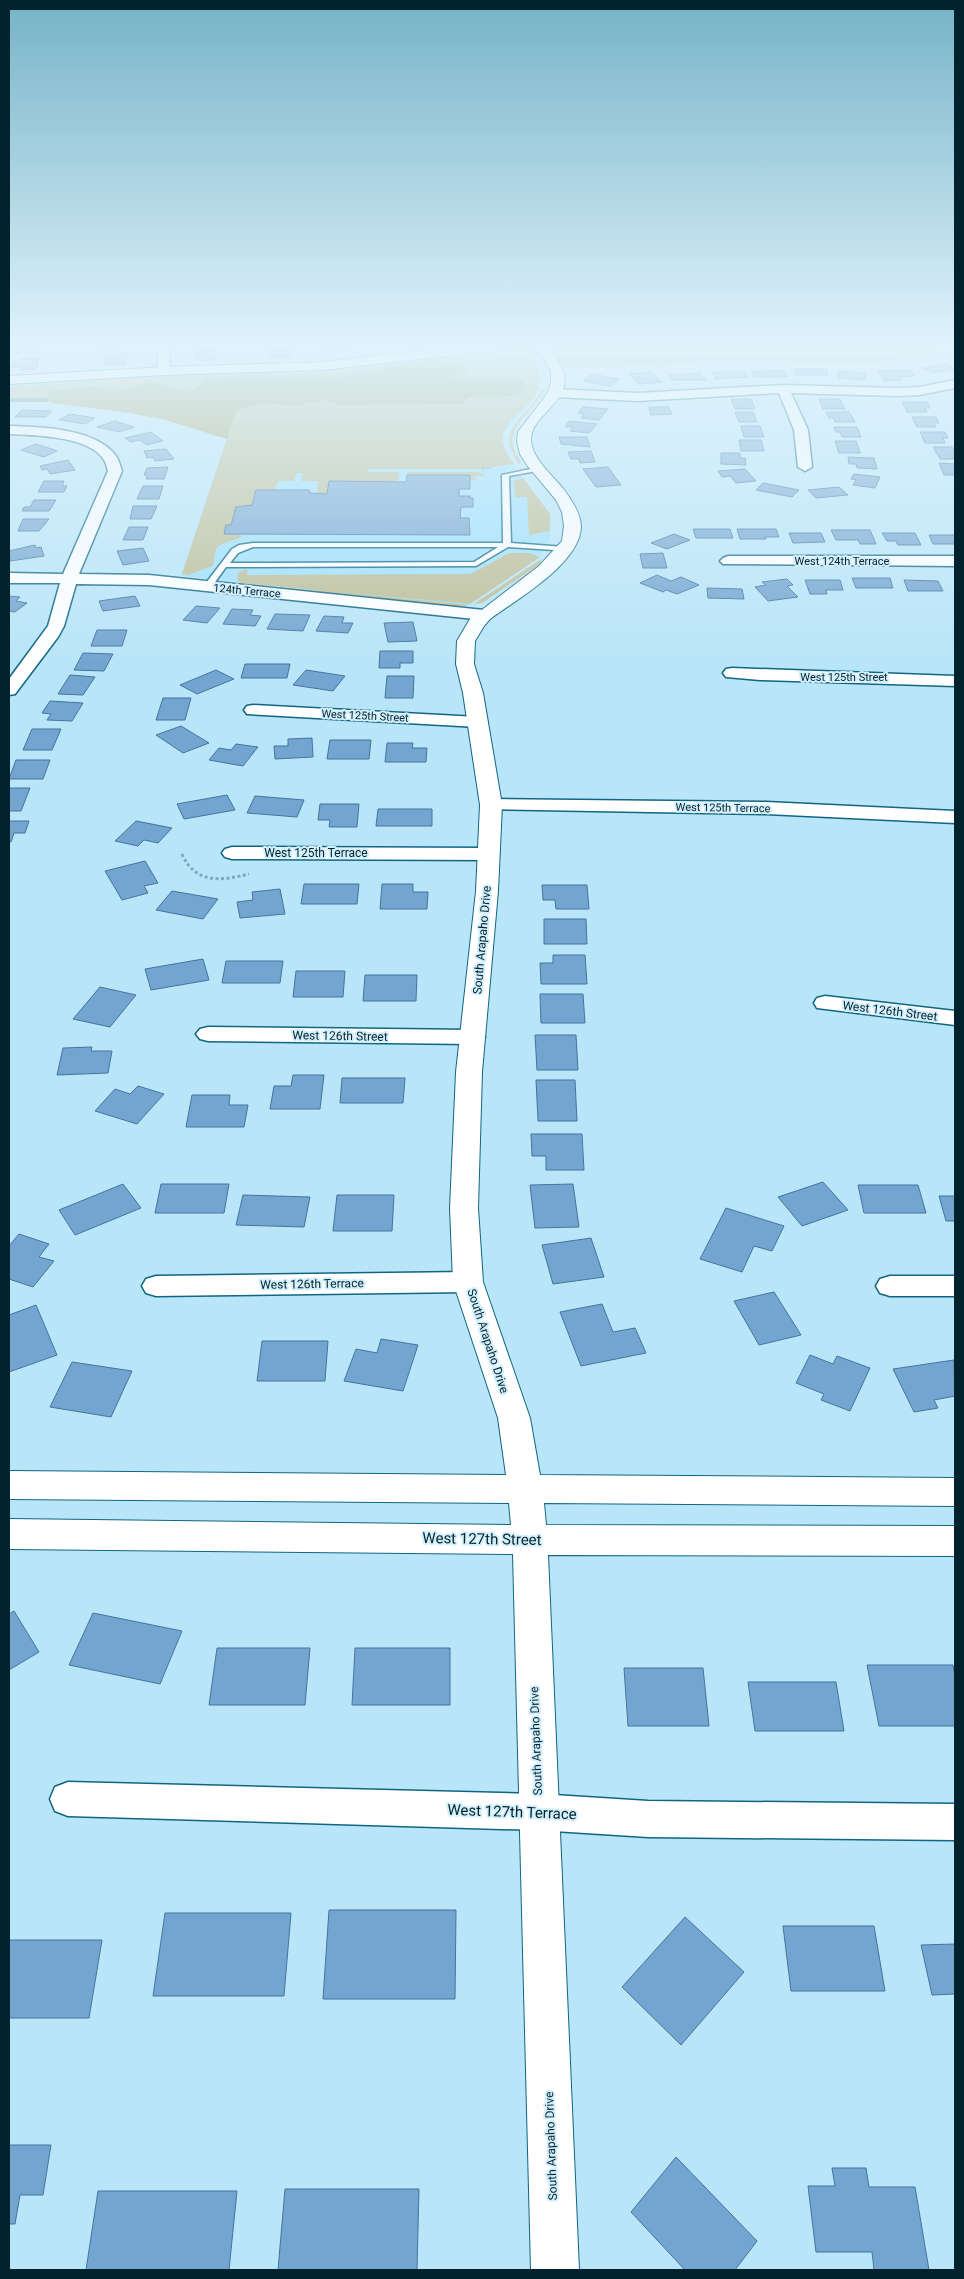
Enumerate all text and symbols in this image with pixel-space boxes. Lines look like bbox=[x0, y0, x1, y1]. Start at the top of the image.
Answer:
street label: West 124th Terrace bbox=[795, 555, 890, 568]
street label: 124th Terrace bbox=[213, 582, 281, 600]
street label: West 125th Street bbox=[800, 671, 888, 684]
street label: West 125th Street bbox=[321, 707, 409, 725]
street label: West 125th Terrace bbox=[675, 801, 771, 815]
street label: West 125th Terrace bbox=[264, 846, 368, 860]
street label: South Arapaho Drive bbox=[470, 885, 494, 995]
street label: West 126th Street bbox=[842, 998, 938, 1024]
street label: West 126th Street bbox=[292, 1028, 388, 1044]
street label: West 126th Terrace bbox=[260, 1276, 364, 1292]
street label: South Arapaho Drive bbox=[465, 1287, 511, 1395]
street label: West 127th Street bbox=[422, 1529, 542, 1549]
street label: South Arapaho Drive bbox=[527, 1686, 545, 1796]
street label: West 127th Terrace bbox=[447, 1801, 577, 1823]
street label: South Arapaho Drive bbox=[542, 2091, 560, 2201]

